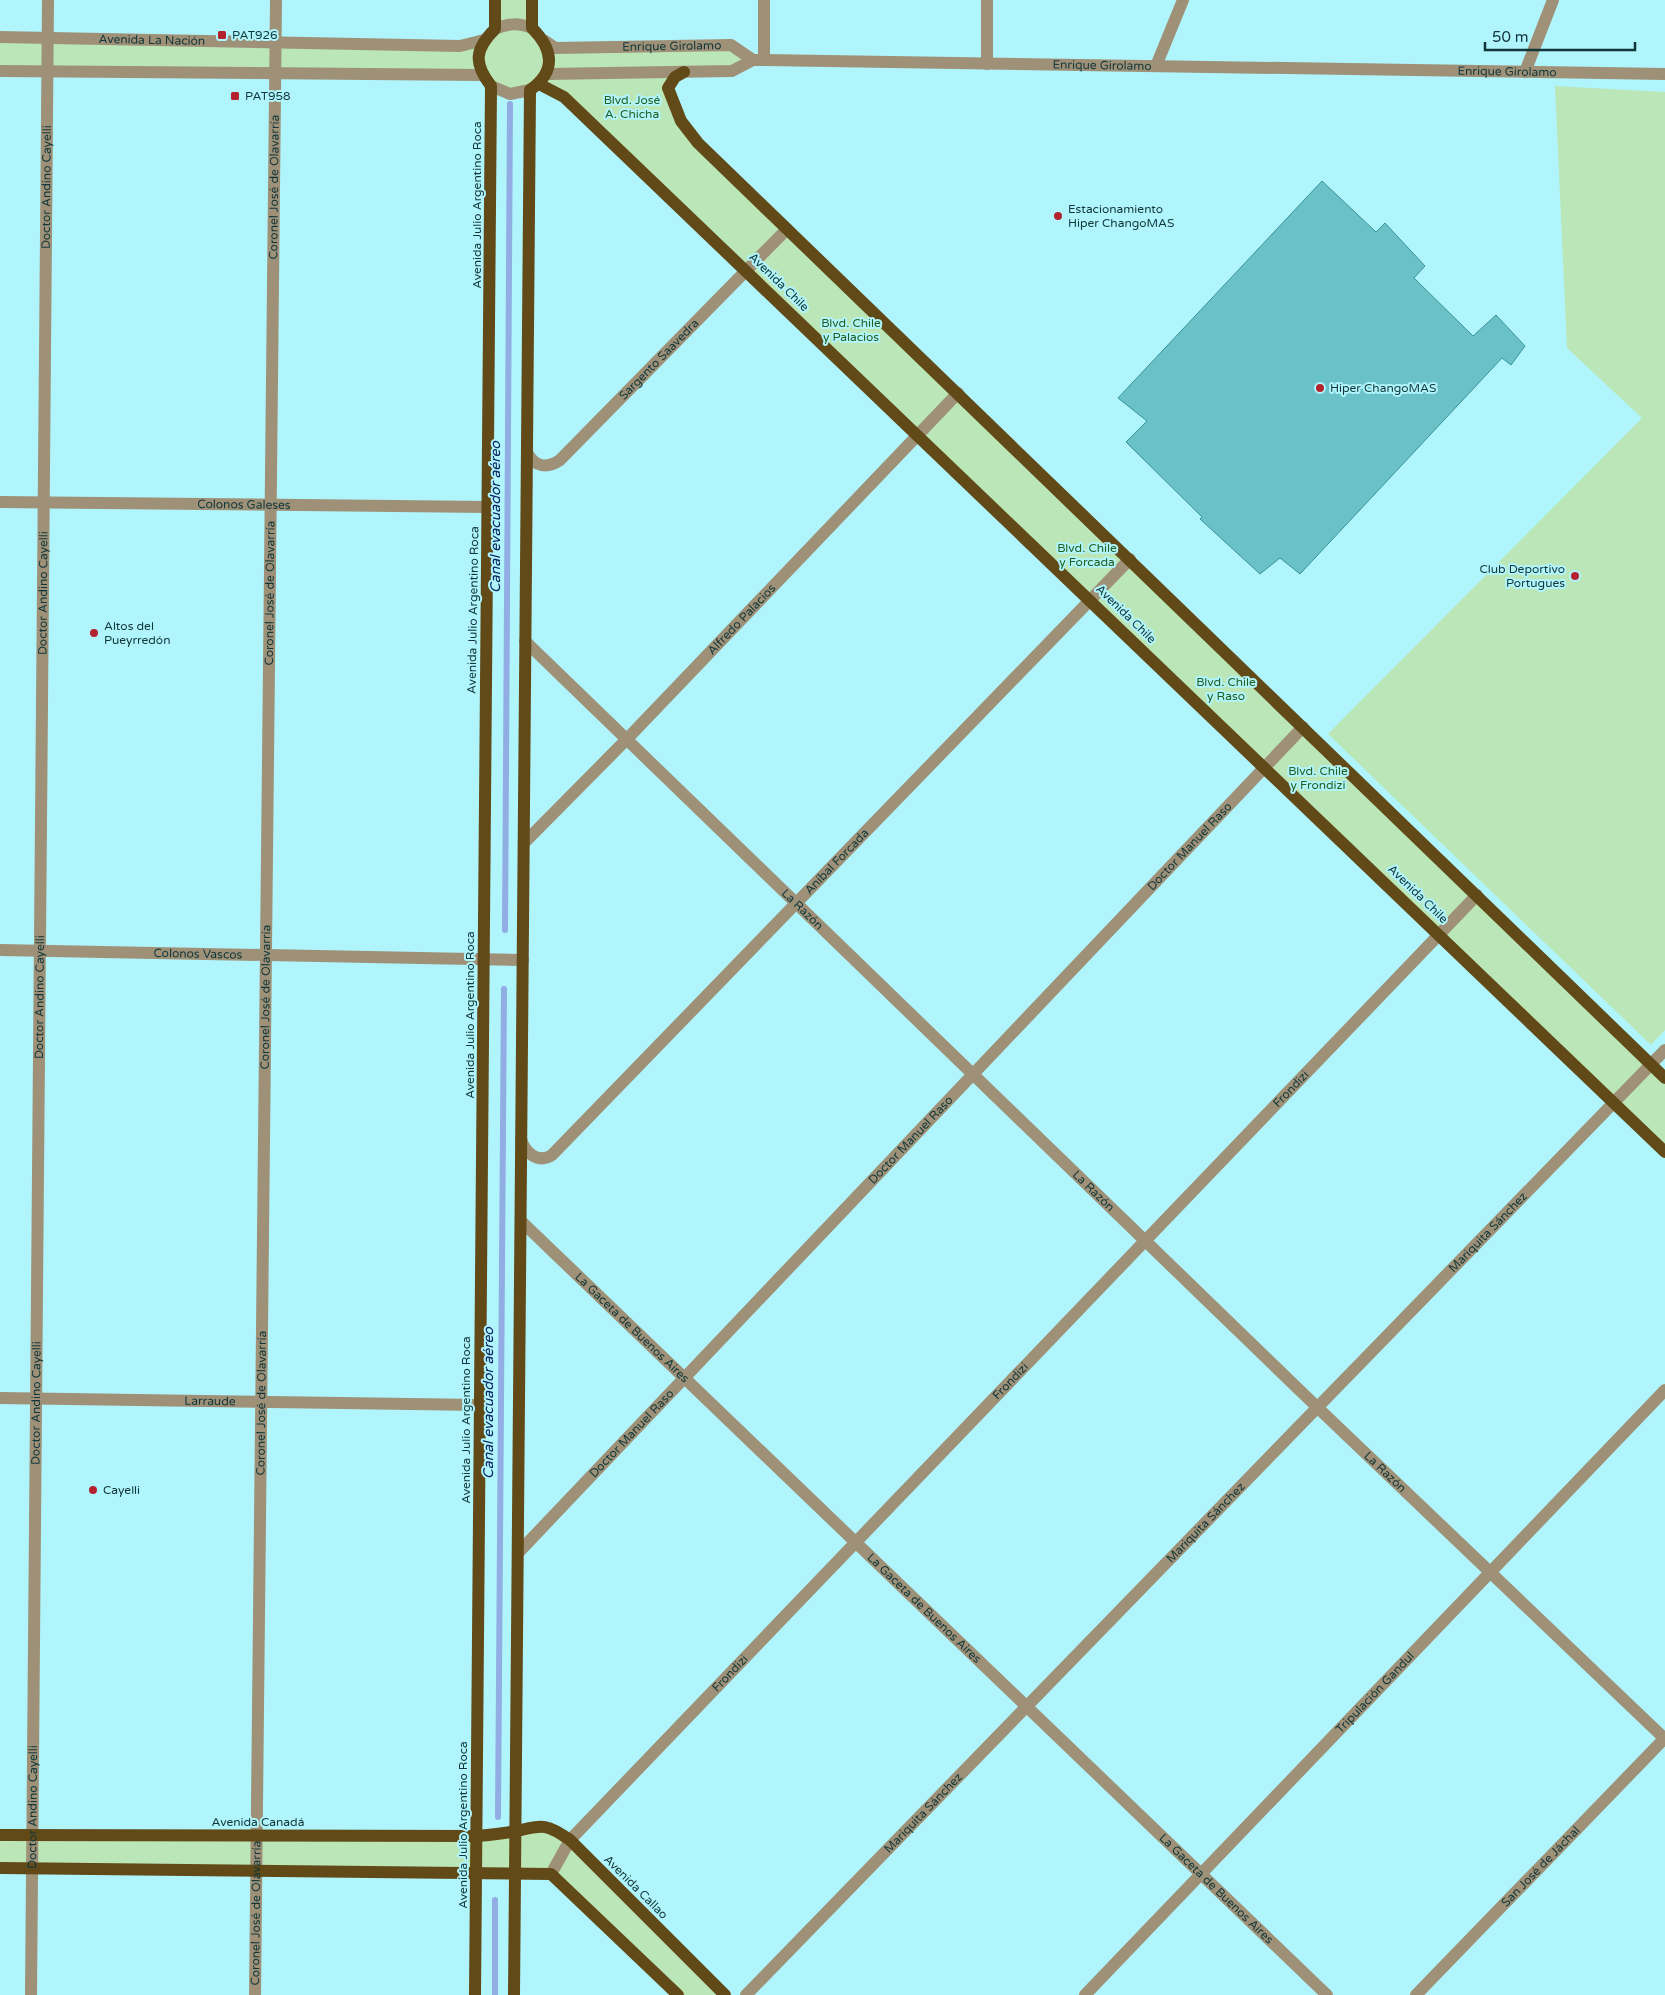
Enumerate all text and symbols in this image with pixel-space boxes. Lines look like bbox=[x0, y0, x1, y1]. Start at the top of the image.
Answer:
scale bar bbox=[1485, 20, 1635, 52]
place label: PAT926 bbox=[232, 28, 278, 42]
text: 50 m bbox=[1492, 28, 1529, 46]
marker: PAT926 bbox=[216, 29, 228, 41]
street label: Avenida La Nación bbox=[99, 32, 205, 48]
street label: Enrique Girolamo bbox=[622, 38, 721, 54]
street label: Enrique Girolamo bbox=[1052, 57, 1152, 73]
street label: Enrique Girolamo bbox=[1457, 64, 1557, 79]
place label: PAT958 bbox=[245, 89, 291, 103]
marker: PAT958 bbox=[229, 90, 241, 102]
park label: Blvd. José A. Chicha bbox=[604, 93, 661, 121]
street label: Coronel José de Olavarría bbox=[266, 115, 282, 260]
street label: Avenida Julio Argentino Roca bbox=[470, 121, 484, 289]
street label: Doctor Andino Cayelli bbox=[39, 125, 54, 249]
place label: Estacionamiento Hiper ChangoMAS bbox=[1068, 202, 1174, 230]
marker: Estacionamiento Hiper ChangoMAS bbox=[1052, 210, 1064, 222]
street label: Avenida Chile bbox=[746, 250, 812, 314]
street label: Sargento Saavedra bbox=[616, 316, 702, 403]
park label: Blvd. Chile y Palacios bbox=[821, 316, 881, 344]
place label: Hiper ChangoMAS bbox=[1330, 381, 1436, 395]
marker: Hiper ChangoMAS bbox=[1314, 382, 1326, 394]
water label: Canal evacuador aéreo bbox=[487, 440, 504, 593]
street label: Colonos Galeses bbox=[197, 497, 291, 512]
street label: Coronel José de Olavarría bbox=[262, 521, 278, 666]
street label: Avenida Julio Argentino Roca bbox=[465, 526, 481, 694]
street label: Doctor Andino Cayelli bbox=[35, 531, 50, 655]
park label: Blvd. Chile y Forcada bbox=[1057, 541, 1117, 569]
place label: Club Deportivo Portugues bbox=[1479, 562, 1565, 590]
marker: Club Deportivo Portugues bbox=[1569, 570, 1581, 582]
street label: Alfredo Palacios bbox=[704, 581, 779, 658]
street label: Avenida Chile bbox=[1093, 582, 1159, 646]
place label: Altos del Pueyrredón bbox=[104, 619, 170, 647]
marker: Altos del Pueyrredón bbox=[88, 627, 100, 639]
park label: Blvd. Chile y Raso bbox=[1196, 675, 1256, 703]
park label: Blvd. Chile y Frondizi bbox=[1288, 764, 1348, 792]
street label: Doctor Manuel Raso bbox=[1145, 799, 1235, 893]
street label: Aníbal Forcada bbox=[802, 826, 872, 897]
street label: Avenida Chile bbox=[1385, 862, 1451, 926]
street label: La Razón bbox=[779, 886, 826, 933]
street label: Coronel José de Olavarría bbox=[258, 925, 273, 1070]
street label: Avenida Julio Argentino Roca bbox=[463, 931, 477, 1099]
street label: Doctor Andino Cayelli bbox=[32, 935, 47, 1059]
street label: Colonos Vascos bbox=[153, 946, 243, 962]
street label: Frondizi bbox=[1270, 1068, 1312, 1110]
street label: Doctor Manuel Raso bbox=[866, 1093, 956, 1187]
street label: La Razón bbox=[1070, 1168, 1117, 1214]
street label: Mariquita Sánchez bbox=[1446, 1189, 1530, 1275]
street label: La Gaceta de Buenos Aires bbox=[572, 1270, 692, 1386]
water label: Canal evacuador aéreo bbox=[480, 1326, 497, 1479]
street label: Coronel José de Olavarría bbox=[253, 1331, 269, 1475]
street label: Avenida Julio Argentino Roca bbox=[459, 1336, 473, 1504]
street label: Doctor Andino Cayelli bbox=[29, 1341, 44, 1465]
street label: Frondizi bbox=[990, 1360, 1031, 1402]
street label: Doctor Manuel Raso bbox=[587, 1386, 677, 1480]
street label: Larraude bbox=[184, 1394, 236, 1408]
street label: La Razón bbox=[1361, 1449, 1409, 1495]
street label: Mariquita Sánchez bbox=[1163, 1480, 1248, 1566]
place label: Cayelli bbox=[103, 1483, 140, 1497]
marker: Cayelli bbox=[87, 1484, 99, 1496]
street label: La Gaceta de Buenos Aires bbox=[864, 1550, 984, 1666]
street label: Tripulación Gandul bbox=[1333, 1649, 1417, 1736]
street label: Frondizi bbox=[709, 1652, 751, 1695]
street label: Avenida Julio Argentino Roca bbox=[456, 1741, 470, 1909]
street label: Doctor Andino Cayelli bbox=[25, 1745, 40, 1869]
street label: Mariquita Sánchez bbox=[881, 1770, 965, 1856]
street label: Avenida Canadá bbox=[212, 1815, 304, 1829]
street label: San José de Jáchal bbox=[1498, 1823, 1583, 1910]
street label: La Gaceta de Buenos Aires bbox=[1156, 1831, 1276, 1947]
street label: Coronel José de Olavarría bbox=[248, 1841, 264, 1985]
street label: Avenida Callao bbox=[601, 1852, 671, 1922]

